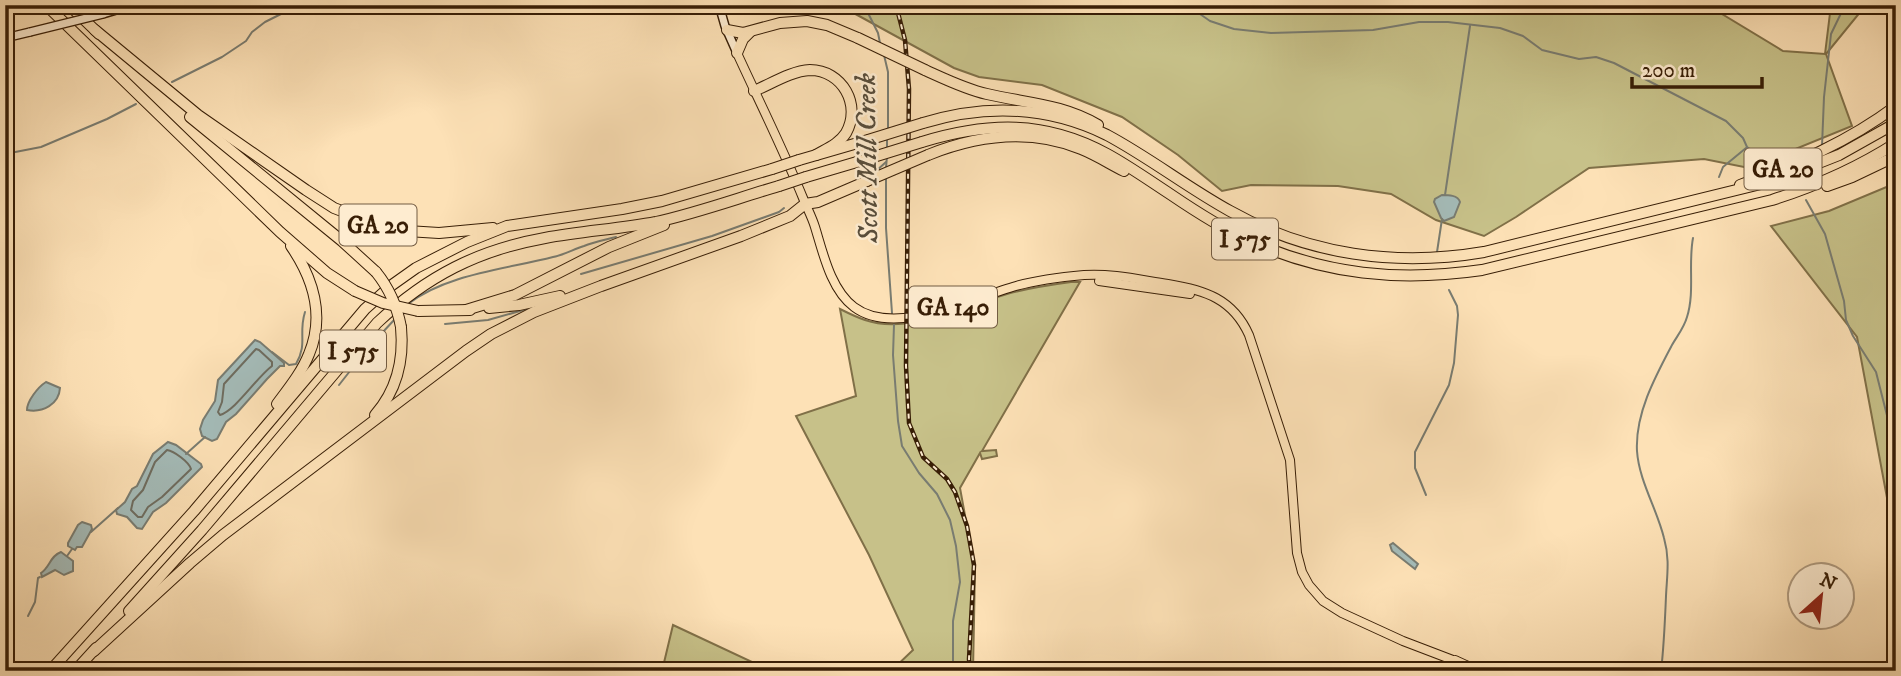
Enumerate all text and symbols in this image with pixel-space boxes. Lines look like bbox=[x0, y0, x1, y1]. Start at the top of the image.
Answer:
scale bar bbox=[1632, 46, 1761, 90]
text: 200 m bbox=[1642, 58, 1695, 84]
water label: Scott Mill Creek bbox=[849, 73, 886, 244]
road number: GA 20 bbox=[1744, 148, 1822, 190]
road number: GA 20 bbox=[340, 205, 416, 246]
road number: I 575 bbox=[1212, 219, 1278, 260]
road number: GA 140 bbox=[909, 286, 997, 328]
road number: I 575 bbox=[320, 330, 386, 372]
north arrow bbox=[1786, 560, 1856, 630]
text: N bbox=[1816, 568, 1841, 596]

